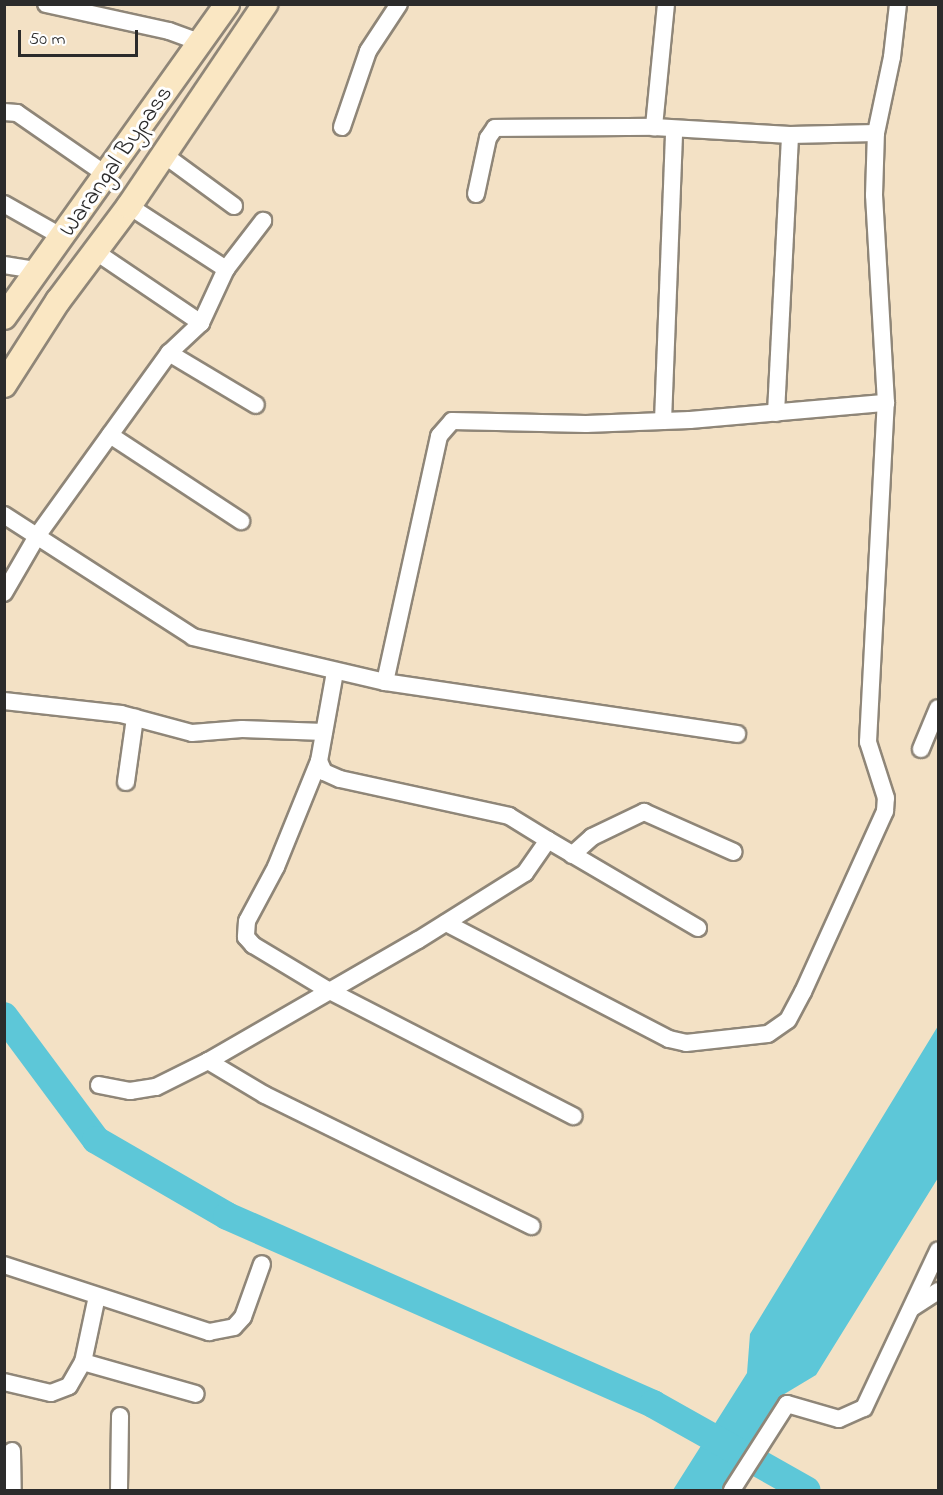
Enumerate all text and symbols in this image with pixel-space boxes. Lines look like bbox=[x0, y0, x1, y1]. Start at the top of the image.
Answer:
scale bar bbox=[21, 18, 141, 56]
text: 50 m bbox=[29, 27, 66, 53]
street label: Warangal Bypass bbox=[54, 81, 180, 243]

